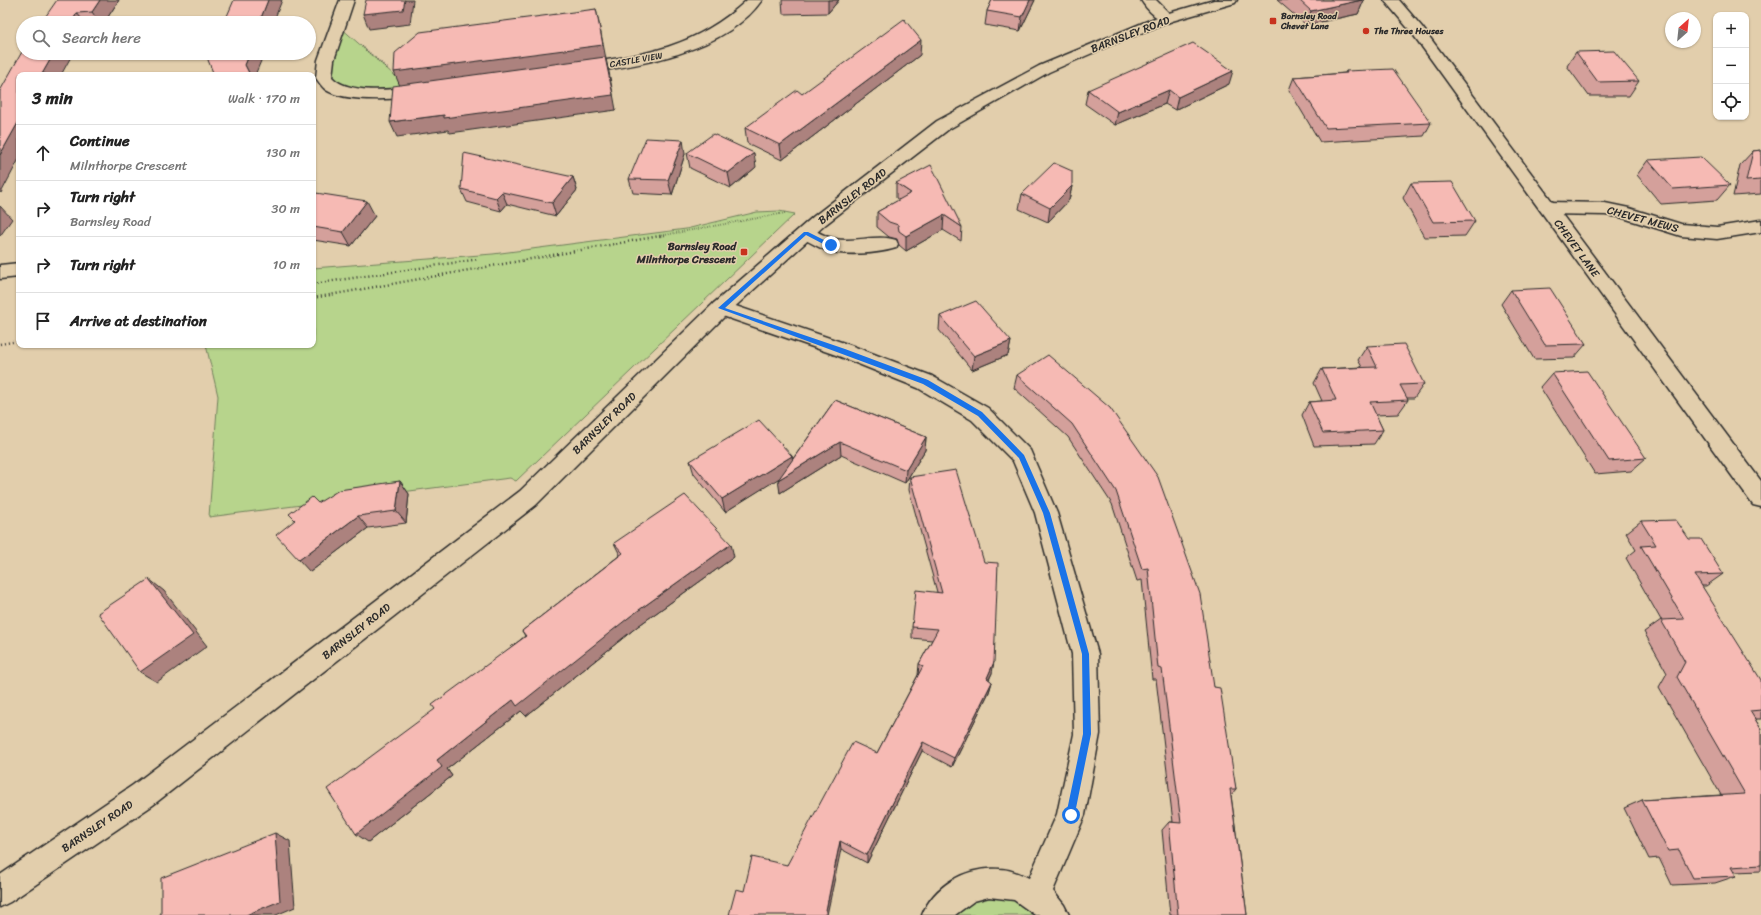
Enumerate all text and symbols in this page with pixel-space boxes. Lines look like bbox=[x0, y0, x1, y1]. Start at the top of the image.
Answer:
place label: Barnsley Road Chevet Lane bbox=[1280, 8, 1338, 34]
street label: BARNSLEY ROAD bbox=[1088, 11, 1173, 58]
north arrow bbox=[1665, 12, 1701, 48]
map controls bbox=[1713, 12, 1749, 120]
button: + bbox=[1713, 12, 1749, 48]
search box bbox=[16, 16, 316, 60]
marker: Barnsley Road Chevet Lane bbox=[1268, 16, 1278, 26]
place label: The Three Houses bbox=[1374, 23, 1444, 39]
text: Search here bbox=[62, 25, 141, 51]
marker: The Three Houses bbox=[1361, 26, 1371, 36]
icon: search bbox=[30, 27, 52, 49]
street label: CASTLE VIEW bbox=[608, 47, 664, 73]
button: − bbox=[1713, 48, 1749, 84]
text: 3 min bbox=[32, 83, 73, 113]
button: locate bbox=[1713, 84, 1749, 120]
text: Walk · 170 m bbox=[228, 87, 300, 110]
text: Continue bbox=[70, 128, 130, 154]
text: 130 m bbox=[266, 141, 300, 164]
icon: ahead bbox=[32, 142, 54, 164]
text: Milnthorpe Crescent bbox=[70, 154, 187, 177]
street label: BARNSLEY ROAD bbox=[814, 163, 891, 230]
text: Turn right bbox=[70, 184, 135, 210]
text: 30 m bbox=[271, 197, 300, 220]
icon: right bbox=[32, 198, 54, 220]
street label: CHEVET MEWS bbox=[1605, 201, 1681, 238]
text: Barnsley Road bbox=[70, 210, 151, 233]
street label: CHEVET LANE bbox=[1549, 215, 1605, 282]
route end bbox=[822, 236, 840, 254]
place label: Barnsley Road Milnthorpe Crescent bbox=[636, 237, 737, 269]
marker: Barnsley Road Milnthorpe Crescent bbox=[739, 247, 749, 257]
text: Turn right bbox=[70, 252, 135, 278]
text: 10 m bbox=[273, 253, 300, 276]
icon: right bbox=[32, 254, 54, 276]
text: Arrive at destination bbox=[70, 308, 207, 334]
icon: arrive bbox=[32, 310, 54, 332]
street label: BARNSLEY ROAD bbox=[568, 387, 641, 459]
street label: BARNSLEY ROAD bbox=[318, 598, 395, 665]
street label: BARNSLEY ROAD bbox=[57, 795, 137, 858]
route start bbox=[1062, 806, 1080, 824]

